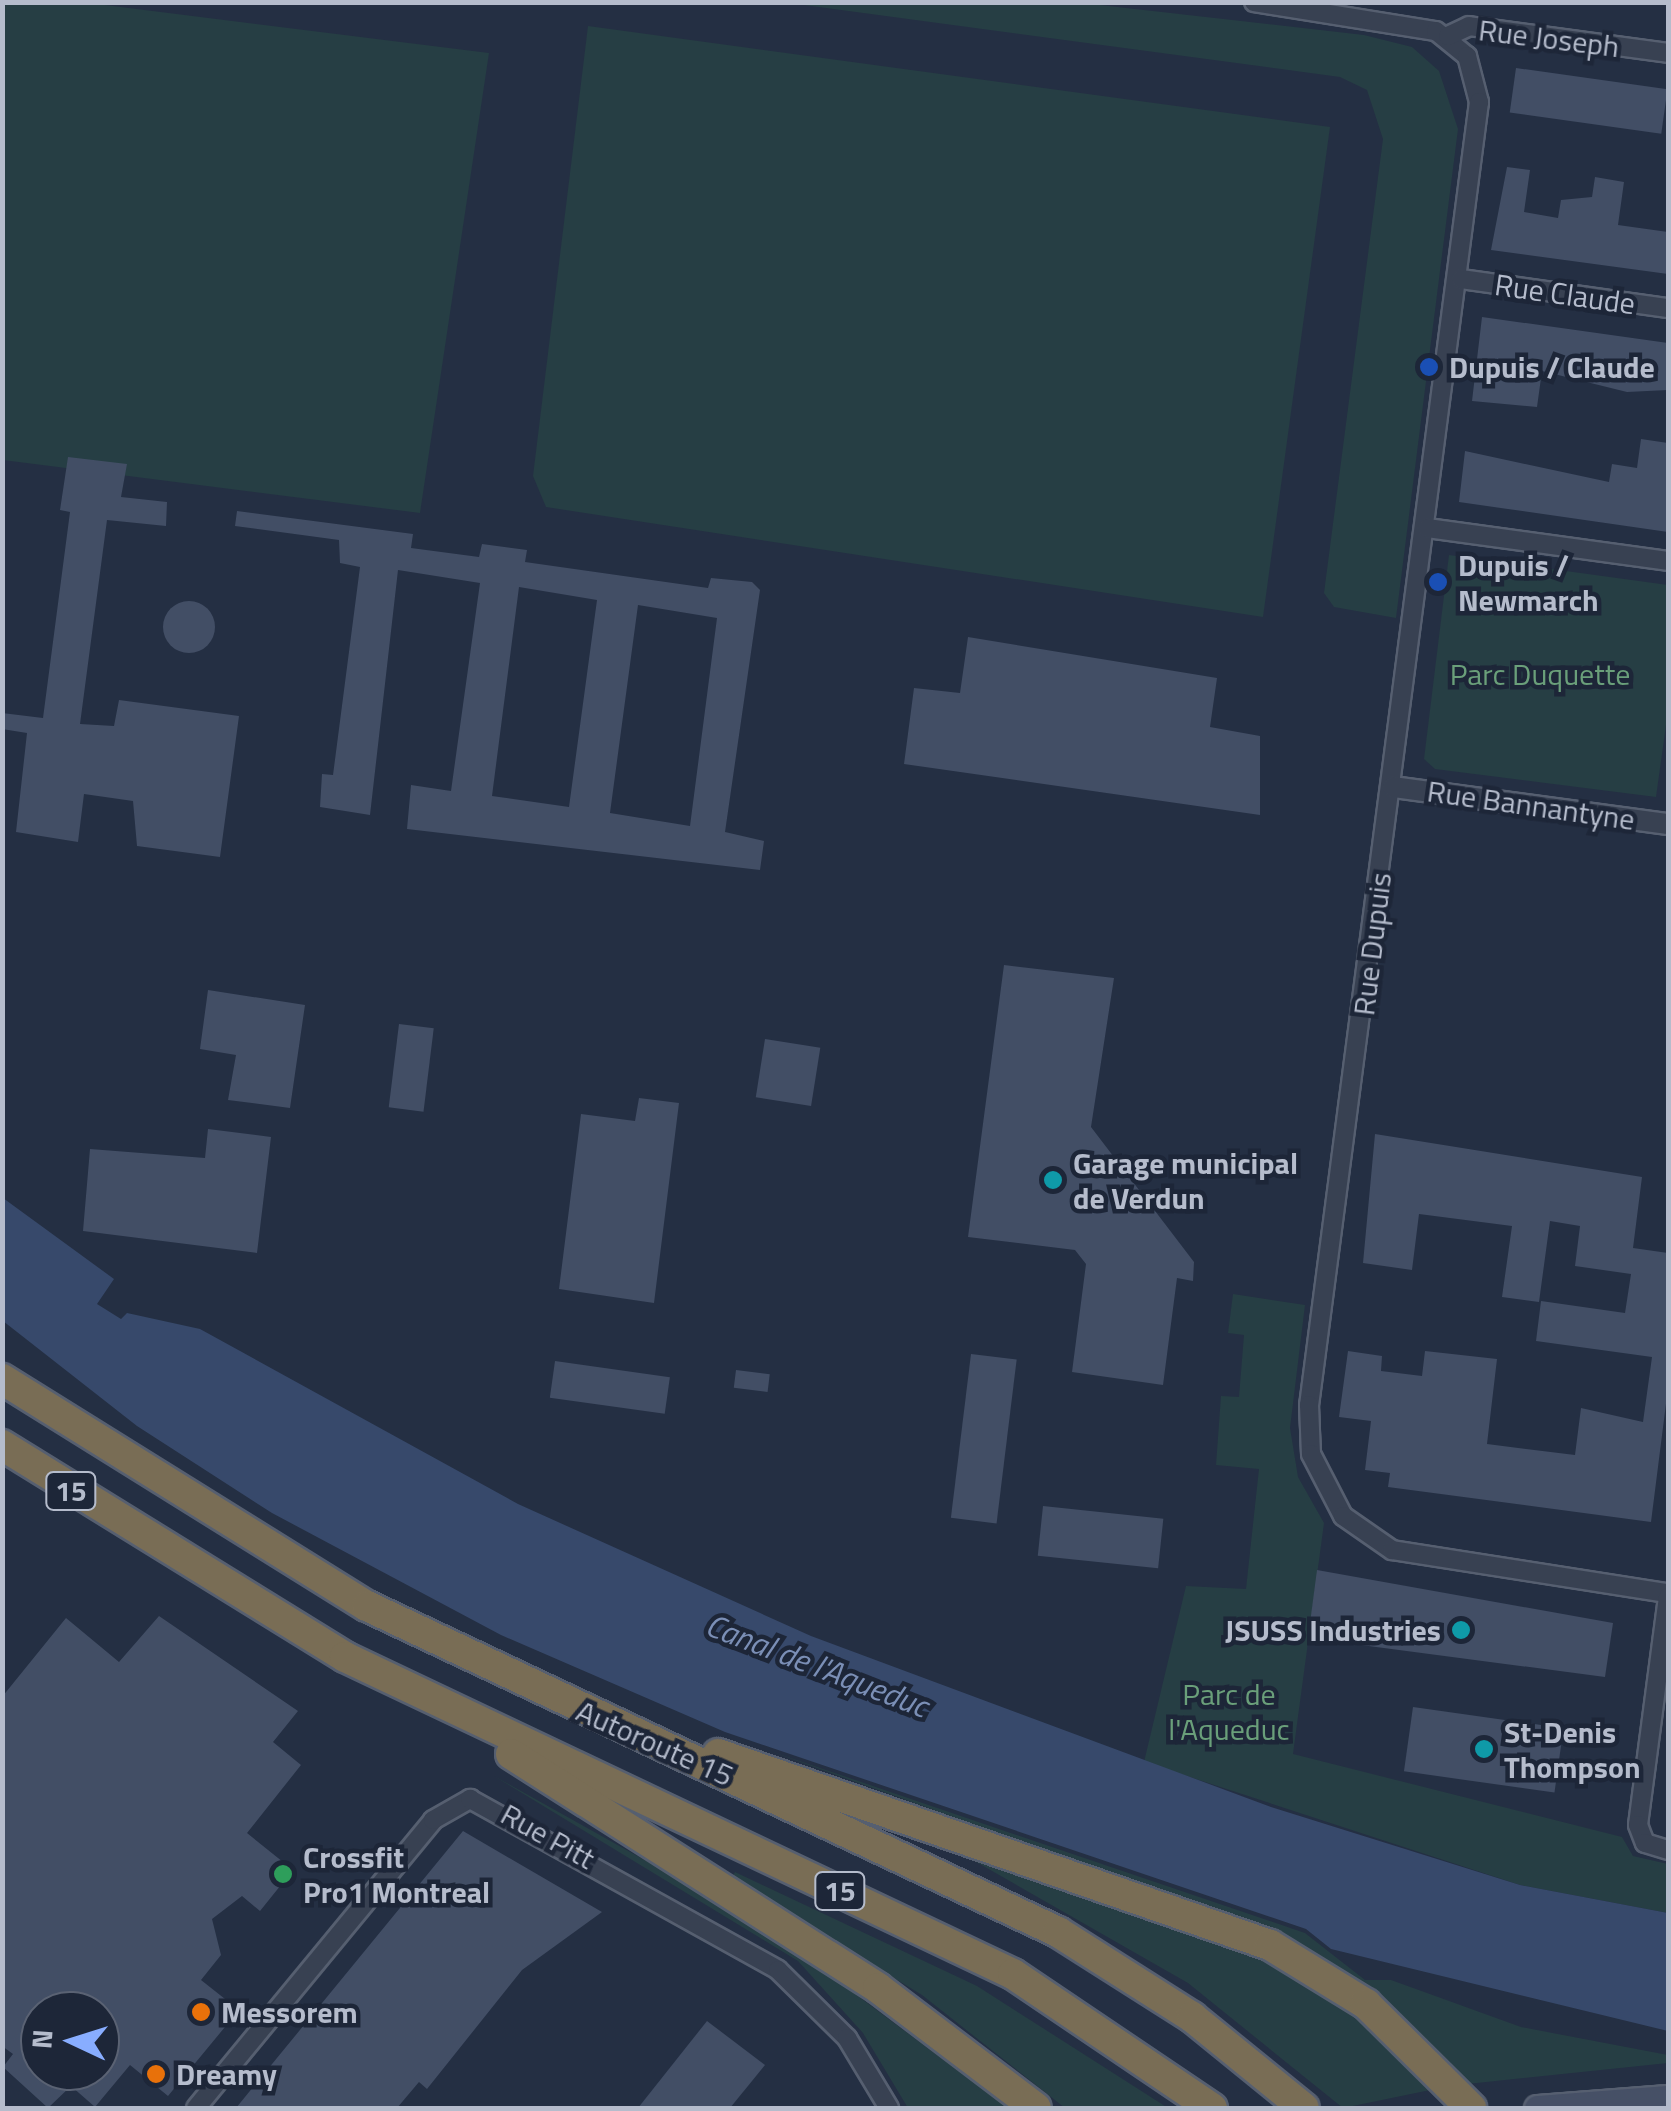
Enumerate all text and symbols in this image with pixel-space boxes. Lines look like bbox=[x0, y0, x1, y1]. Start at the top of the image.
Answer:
street label: Rue Joseph bbox=[1477, 12, 1621, 64]
street label: Rue Claude bbox=[1493, 266, 1637, 322]
place label: Dupuis / Claude bbox=[1449, 349, 1655, 385]
marker: Dupuis / Claude bbox=[1418, 356, 1440, 378]
place label: Dupuis / Newmarch bbox=[1458, 547, 1599, 618]
marker: Dupuis / Newmarch bbox=[1427, 571, 1449, 593]
park label: Parc Duquette bbox=[1450, 656, 1630, 692]
street label: Rue Bannantyne bbox=[1425, 773, 1637, 837]
street label: Rue Dupuis bbox=[1345, 871, 1399, 1017]
place label: Garage municipal de Verdun bbox=[1073, 1145, 1298, 1216]
marker: Garage municipal de Verdun bbox=[1042, 1169, 1064, 1191]
road number: 15 bbox=[44, 1468, 98, 1514]
water label: Canal de l'Aqueduc bbox=[700, 1605, 934, 1725]
place label: JSUSS Industries bbox=[1225, 1612, 1441, 1648]
marker: JSUSS Industries bbox=[1450, 1619, 1472, 1641]
park label: Parc de l'Aqueduc bbox=[1168, 1676, 1290, 1746]
street label: Autoroute 15 bbox=[571, 1692, 739, 1794]
place label: St-Denis Thompson bbox=[1504, 1714, 1641, 1784]
marker: St-Denis Thompson bbox=[1473, 1738, 1495, 1760]
street label: Rue Pitt bbox=[495, 1796, 601, 1876]
place label: Crossfit Pro1 Montreal bbox=[303, 1839, 490, 1910]
marker: Crossfit Pro1 Montreal bbox=[272, 1863, 294, 1885]
road number: 15 bbox=[812, 1868, 868, 1914]
north arrow bbox=[20, 1991, 120, 2091]
place label: Messorem bbox=[221, 1994, 358, 2030]
marker: Messorem bbox=[190, 2001, 212, 2023]
text: N bbox=[19, 2028, 64, 2050]
place label: Dreamy bbox=[176, 2056, 277, 2092]
marker: Dreamy bbox=[145, 2063, 167, 2085]

